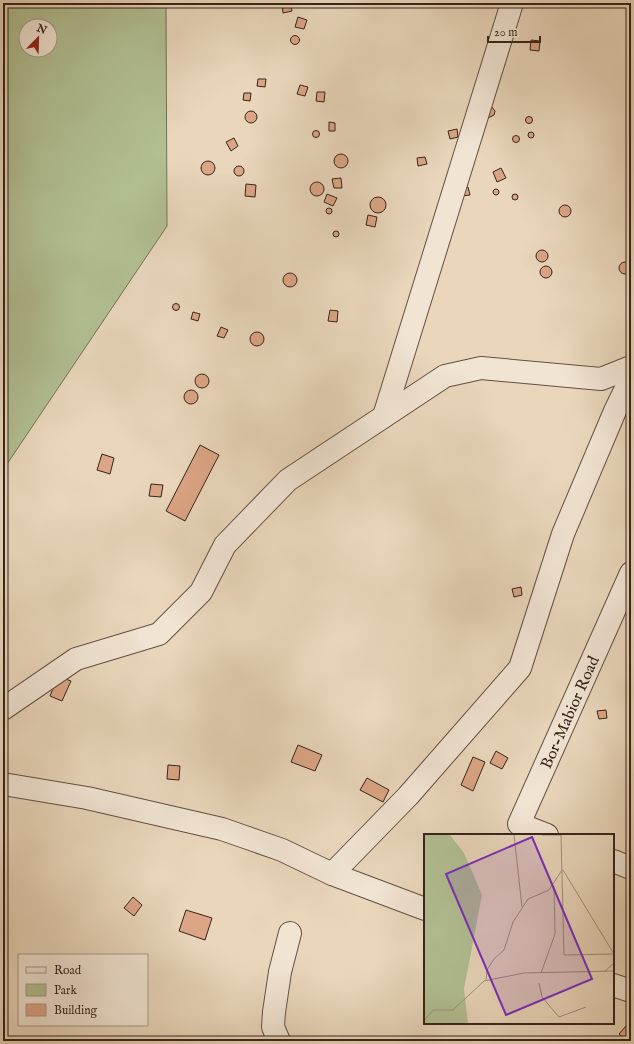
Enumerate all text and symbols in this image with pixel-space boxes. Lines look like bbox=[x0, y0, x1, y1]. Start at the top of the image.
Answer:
north arrow bbox=[18, 18, 58, 58]
scale bar bbox=[488, 18, 540, 44]
text: N bbox=[33, 21, 49, 38]
text: 20 m bbox=[494, 25, 517, 40]
street label: Bor-Mabior Road bbox=[537, 653, 605, 772]
inset map bbox=[424, 834, 614, 1024]
legend bbox=[18, 954, 148, 1026]
text: Road bbox=[54, 963, 82, 978]
text: Park bbox=[54, 983, 77, 998]
text: Building bbox=[54, 1003, 98, 1018]

